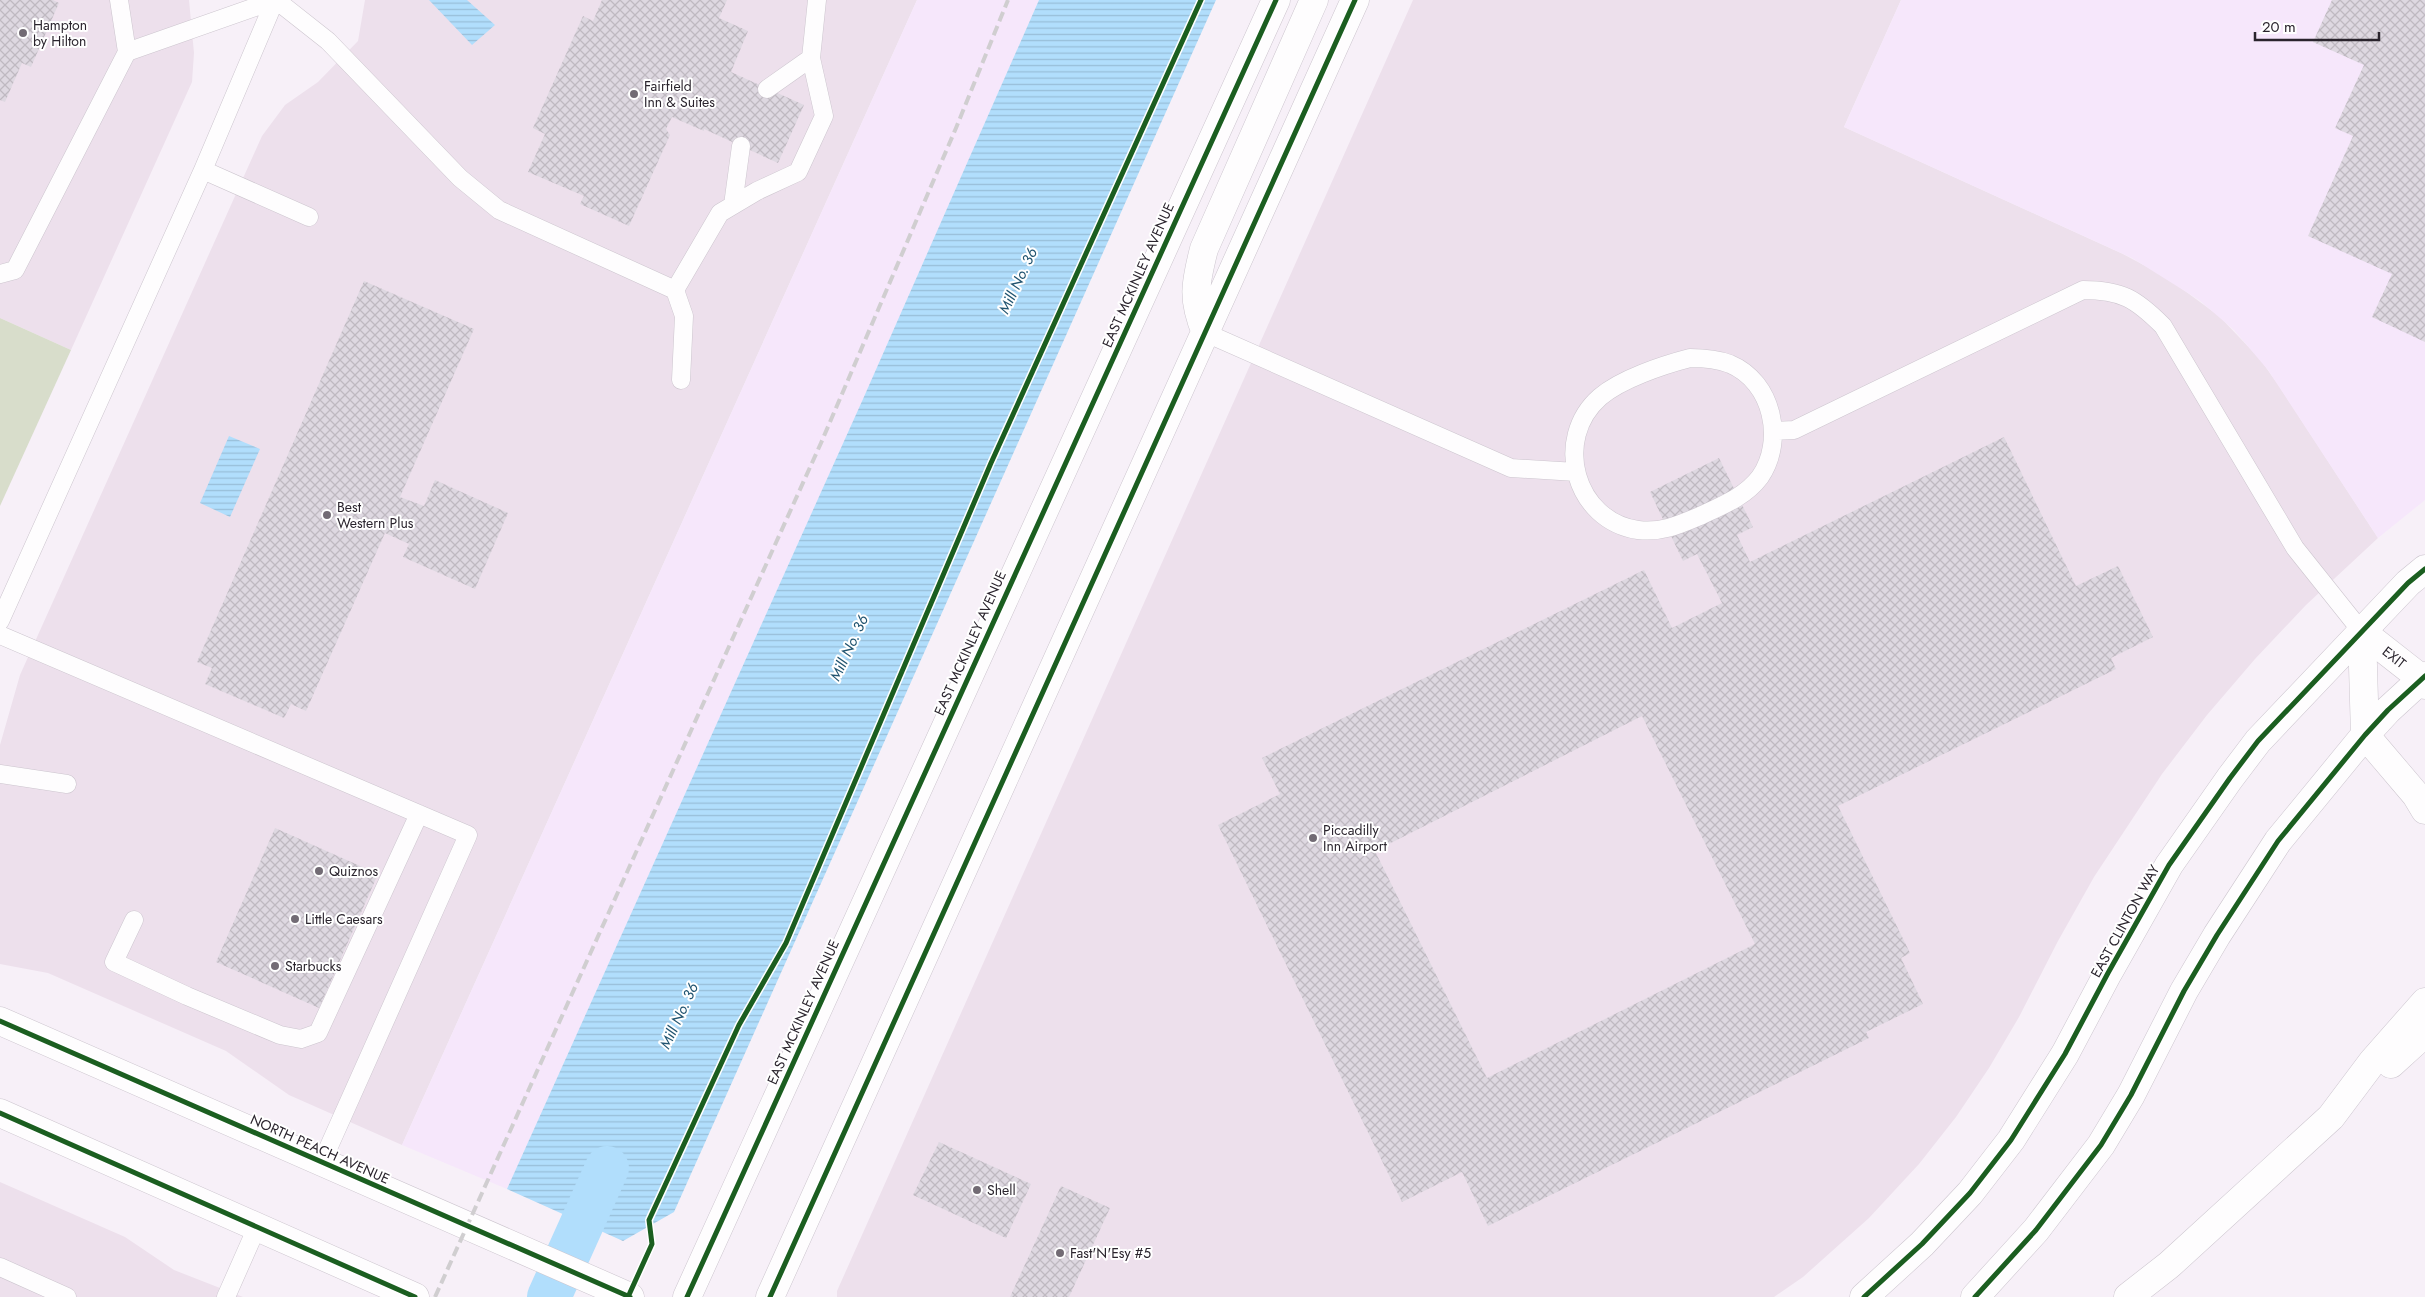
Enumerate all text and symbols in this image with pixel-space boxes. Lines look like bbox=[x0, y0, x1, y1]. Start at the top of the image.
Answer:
scale bar bbox=[2255, 10, 2379, 42]
place label: Hampton by Hilton bbox=[33, 15, 87, 51]
text: 20 m bbox=[2262, 16, 2296, 38]
marker: Hampton by Hilton bbox=[17, 27, 29, 39]
place label: Fairfield Inn & Suites bbox=[644, 76, 715, 112]
marker: Fairfield Inn & Suites bbox=[628, 88, 640, 100]
street label: EAST MCKINLEY AVENUE bbox=[1097, 199, 1179, 351]
water label: Mill No. 36 bbox=[993, 244, 1043, 318]
place label: Best Western Plus bbox=[337, 497, 414, 533]
marker: Best Western Plus bbox=[321, 509, 333, 521]
street label: EAST MCKINLEY AVENUE bbox=[929, 567, 1011, 719]
water label: Mill No. 36 bbox=[824, 611, 874, 685]
street label: EXIT bbox=[2378, 642, 2411, 673]
place label: Piccadilly Inn Airport bbox=[1323, 820, 1387, 856]
marker: Piccadilly Inn Airport bbox=[1307, 832, 1319, 844]
place label: Quiznos bbox=[329, 861, 378, 881]
street label: EAST CLINTON WAY bbox=[2086, 861, 2164, 981]
marker: Quiznos bbox=[313, 865, 325, 877]
place label: Little Caesars bbox=[305, 909, 383, 929]
marker: Little Caesars bbox=[289, 913, 301, 925]
street label: EAST MCKINLEY AVENUE bbox=[762, 936, 844, 1088]
place label: Starbucks bbox=[285, 956, 342, 976]
marker: Starbucks bbox=[269, 960, 281, 972]
water label: Mill No. 36 bbox=[654, 979, 704, 1053]
street label: NORTH PEACH AVENUE bbox=[247, 1109, 393, 1189]
place label: Shell bbox=[987, 1180, 1016, 1200]
marker: Shell bbox=[971, 1184, 983, 1196]
place label: Fast'N'Esy #5 bbox=[1070, 1243, 1151, 1263]
marker: Fast'N'Esy #5 bbox=[1054, 1247, 1066, 1259]

